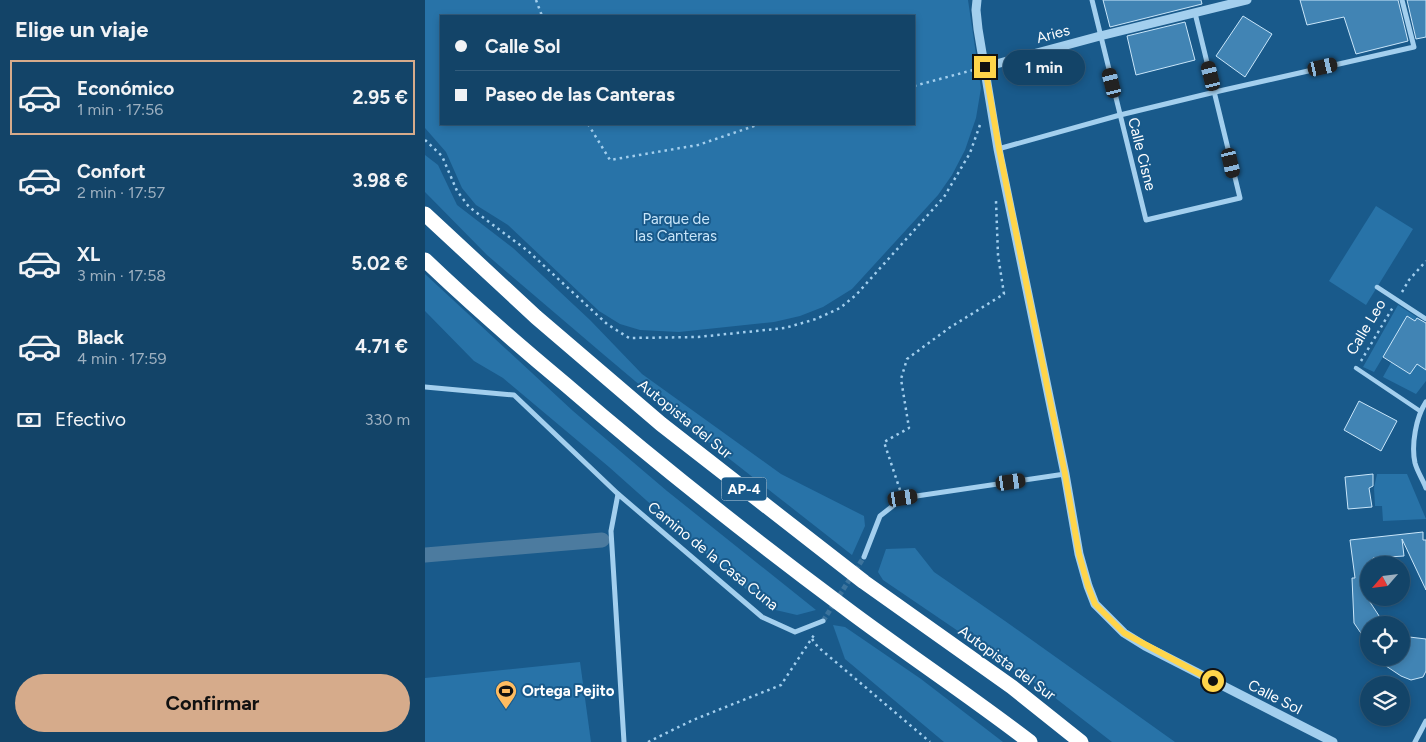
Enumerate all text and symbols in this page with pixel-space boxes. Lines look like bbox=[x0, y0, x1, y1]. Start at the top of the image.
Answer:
text: Elige un viaje bbox=[15, 16, 148, 43]
street label: Aries bbox=[1034, 21, 1072, 47]
text: Calle Sol bbox=[485, 35, 561, 58]
callout: 1 min bbox=[1003, 50, 1085, 84]
route end bbox=[974, 56, 996, 78]
car bbox=[1306, 56, 1339, 78]
text: 1 min bbox=[1025, 58, 1063, 77]
car bbox=[1200, 60, 1221, 92]
car bbox=[1101, 67, 1122, 99]
icon: car bbox=[17, 75, 62, 120]
text: Económico bbox=[77, 77, 174, 100]
text: Paseo de las Canteras bbox=[485, 83, 675, 106]
text: 2.95 € bbox=[353, 86, 408, 109]
text: 1 min · 17:56 bbox=[77, 100, 163, 119]
street label: Calle Cisne bbox=[1124, 116, 1160, 192]
car bbox=[1220, 147, 1241, 179]
icon: car bbox=[17, 158, 62, 203]
text: Confort bbox=[77, 160, 146, 183]
text: 3.98 € bbox=[352, 169, 408, 192]
text: 2 min · 17:57 bbox=[77, 183, 165, 202]
park label: Parque de las Canteras bbox=[635, 210, 717, 245]
icon: car bbox=[17, 241, 62, 286]
text: XL bbox=[77, 243, 100, 266]
text: 5.02 € bbox=[351, 252, 408, 275]
text: 3 min · 17:58 bbox=[77, 266, 166, 285]
street label: Calle Leo bbox=[1342, 296, 1390, 358]
icon: car bbox=[17, 324, 62, 369]
text: Black bbox=[77, 326, 124, 349]
text: 4.71 € bbox=[355, 335, 408, 358]
text: 4 min · 17:59 bbox=[77, 349, 167, 368]
street label: Autopista del Sur bbox=[634, 376, 736, 462]
icon: cash bbox=[15, 406, 43, 434]
text: Efectivo bbox=[55, 408, 126, 431]
text: 330 m bbox=[365, 410, 410, 429]
car bbox=[995, 472, 1026, 492]
road number: AP-4 bbox=[721, 478, 767, 500]
car bbox=[887, 488, 918, 508]
street label: Camino de la Casa Cuna bbox=[644, 498, 782, 614]
north arrow bbox=[1360, 556, 1410, 606]
map controls bbox=[1360, 556, 1410, 726]
button: locate bbox=[1360, 616, 1410, 666]
street label: Autopista del Sur bbox=[955, 622, 1059, 704]
route start bbox=[1202, 670, 1224, 692]
button: Confirmar bbox=[15, 674, 410, 732]
street label: Calle Sol bbox=[1245, 676, 1305, 718]
button: layers bbox=[1360, 676, 1410, 726]
sports icon: Ortega Pejito bbox=[494, 679, 518, 710]
place label: Ortega Pejito bbox=[522, 682, 615, 700]

